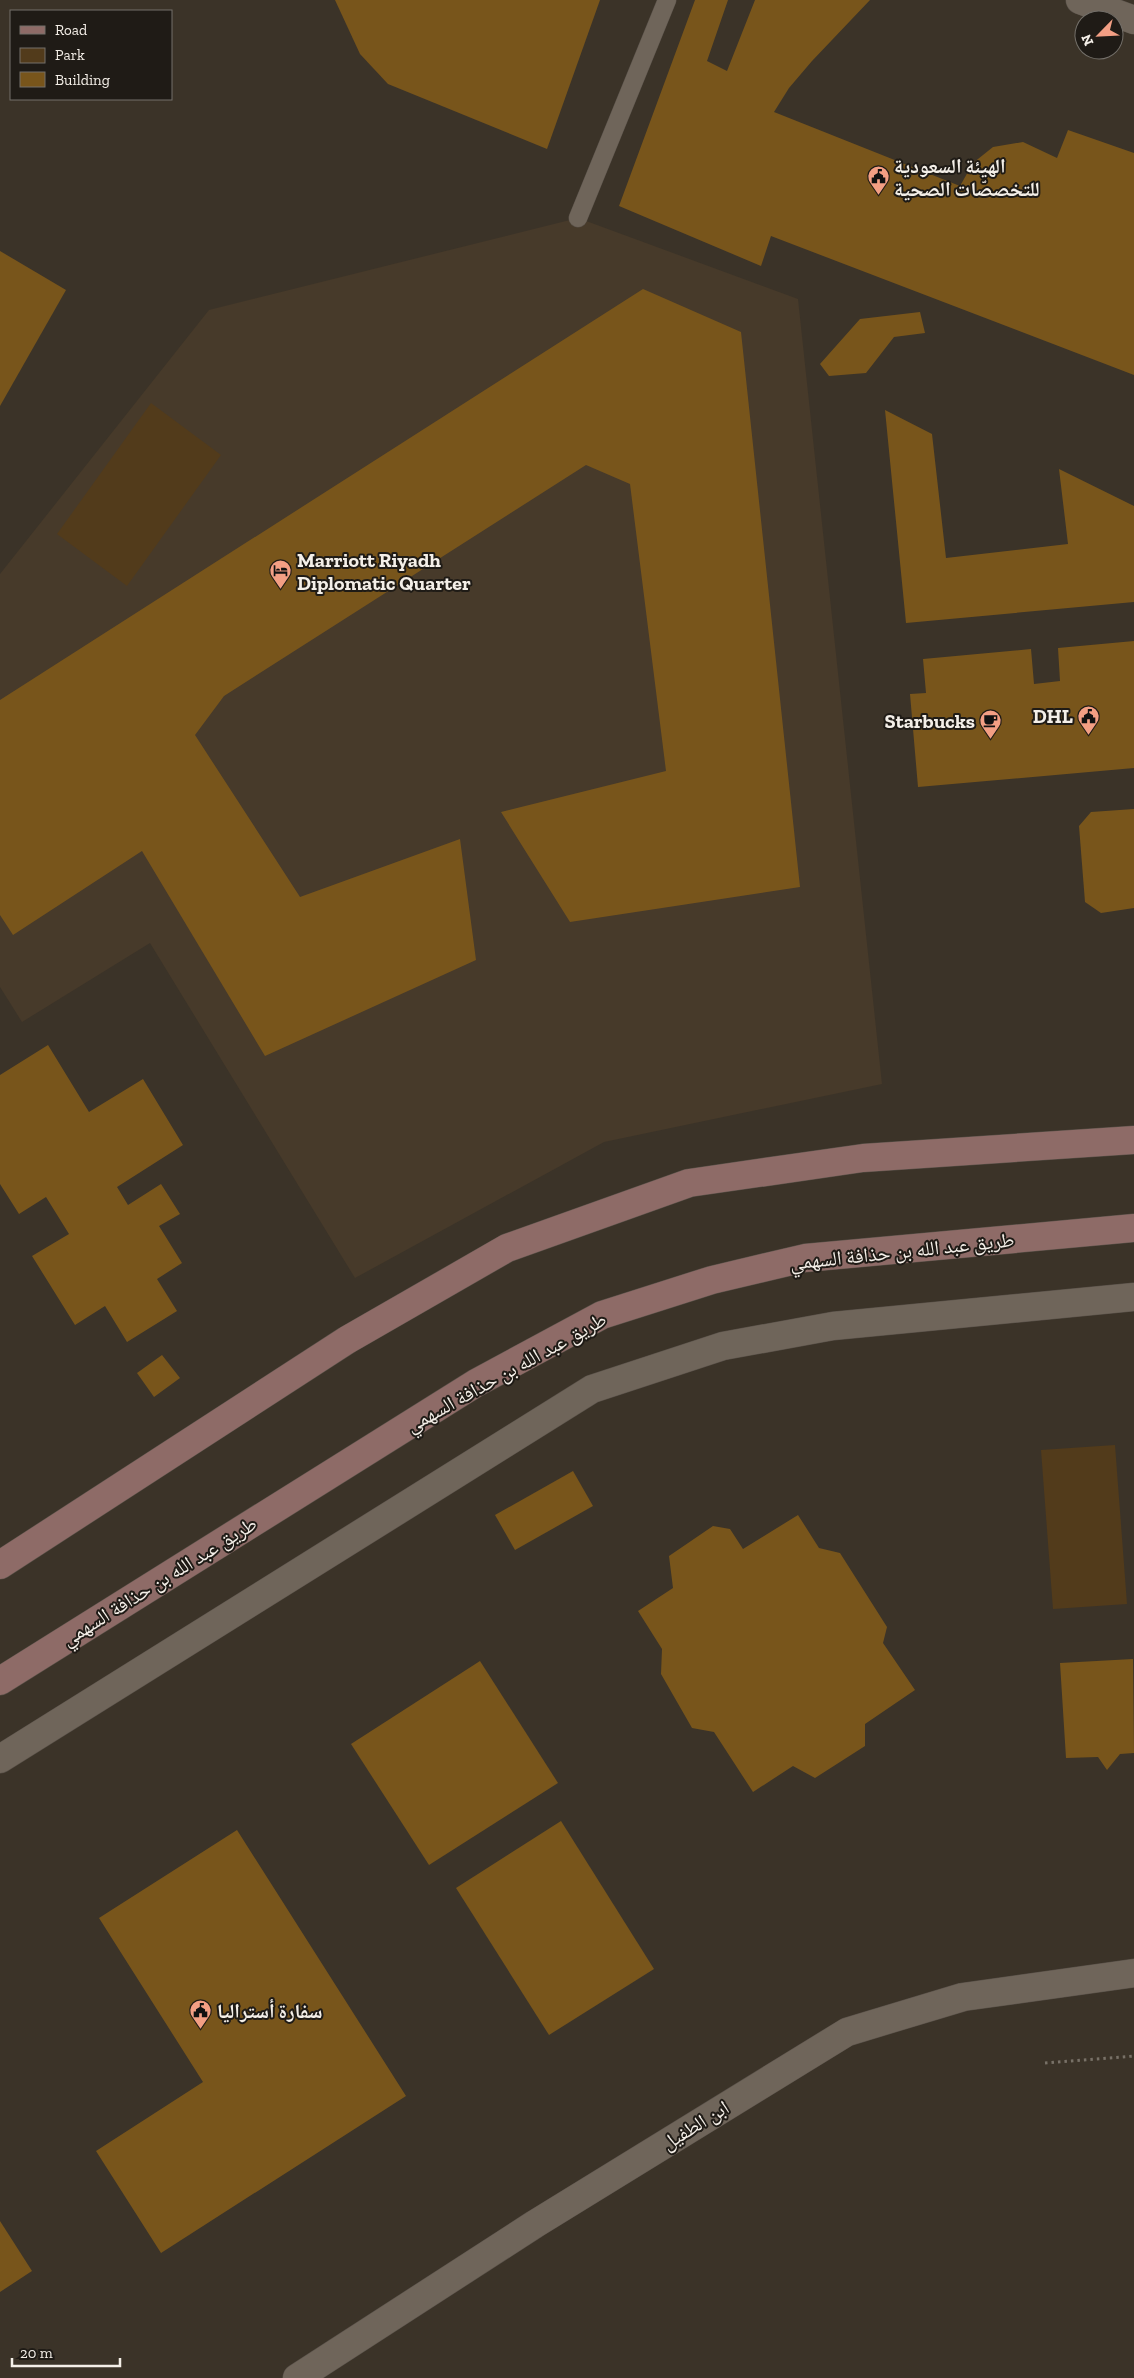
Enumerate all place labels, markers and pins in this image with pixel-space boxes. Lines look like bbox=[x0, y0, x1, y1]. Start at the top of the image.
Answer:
place label: الهيئة السعودية للتخصصّات الصحية bbox=[894, 154, 1040, 201]
public building icon: الهيئة السعودية للتخصصّات الصحية bbox=[866, 165, 890, 196]
place label: Marriott Riyadh Diplomatic Quarter bbox=[297, 548, 471, 595]
hotel icon: Marriott Riyadh Diplomatic Quarter bbox=[269, 559, 293, 590]
place label: DHL bbox=[1033, 704, 1073, 728]
public building icon: DHL bbox=[1077, 704, 1101, 735]
place label: Starbucks bbox=[885, 709, 975, 733]
cafe icon: Starbucks bbox=[979, 709, 1003, 740]
place label: سفارة أستراليا bbox=[217, 1998, 323, 2023]
public building icon: سفارة أستراليا bbox=[189, 1999, 213, 2030]

